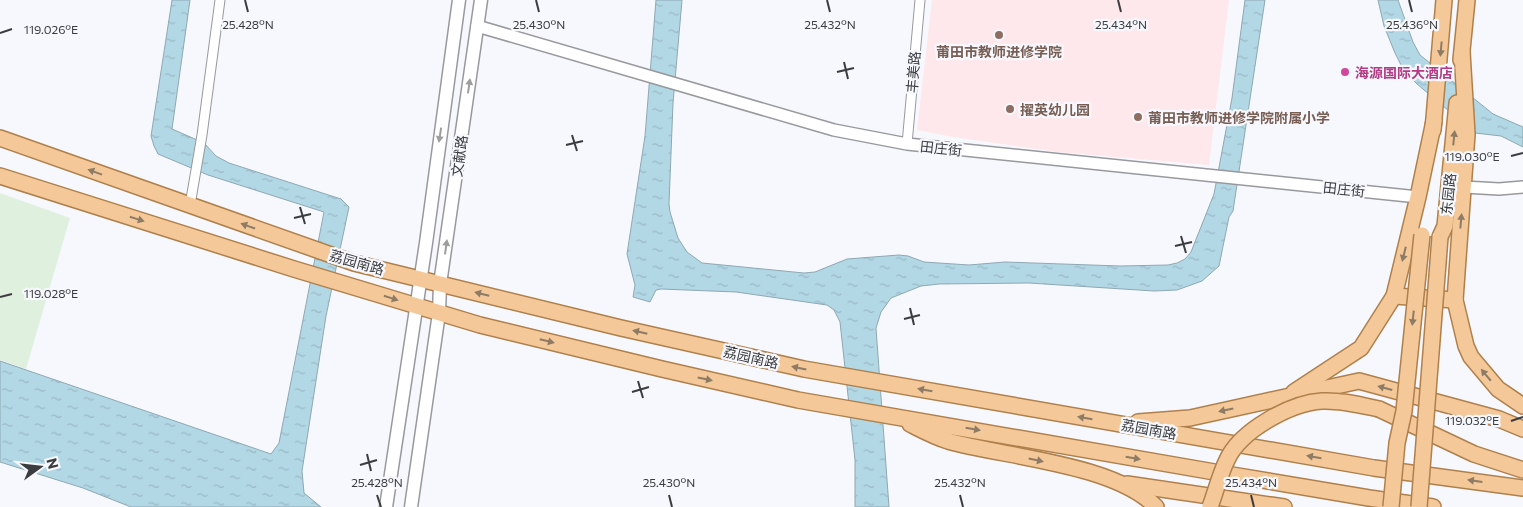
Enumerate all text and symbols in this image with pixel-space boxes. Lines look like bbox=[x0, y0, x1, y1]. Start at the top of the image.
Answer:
text: 25.428°N bbox=[222, 17, 274, 31]
text: 25.430°N bbox=[513, 17, 565, 31]
text: 25.432°N bbox=[804, 17, 856, 31]
text: 25.434°N bbox=[1095, 17, 1147, 31]
text: 25.436°N bbox=[1386, 17, 1438, 31]
text: 119.026°E bbox=[24, 22, 78, 36]
marker: 莆田市教师进修学院 bbox=[993, 29, 1005, 41]
one-way arrow bbox=[1437, 41, 1445, 57]
place label: 莆田市教师进修学院 bbox=[936, 43, 1062, 60]
street label: 丰美路 bbox=[903, 50, 923, 94]
place label: 海源国际大酒店 bbox=[1355, 64, 1453, 81]
marker: 海源国际大酒店 bbox=[1339, 66, 1351, 78]
one-way arrow bbox=[465, 78, 473, 94]
place label: 擢英幼儿园 bbox=[1020, 101, 1090, 118]
marker: 擢英幼儿园 bbox=[1004, 103, 1016, 115]
place label: 莆田市教师进修学院附属小学 bbox=[1148, 109, 1330, 126]
marker: 莆田市教师进修学院附属小学 bbox=[1132, 111, 1144, 123]
one-way arrow bbox=[436, 127, 444, 143]
one-way arrow bbox=[1450, 129, 1458, 145]
street label: 文献路 bbox=[448, 134, 470, 178]
street label: 田庄街 bbox=[919, 137, 963, 159]
text: 119.030°E bbox=[1444, 149, 1500, 163]
one-way arrow bbox=[87, 168, 102, 176]
street label: 东园路 bbox=[1437, 172, 1459, 216]
street label: 田庄街 bbox=[1322, 178, 1366, 200]
one-way arrow bbox=[1457, 212, 1465, 228]
one-way arrow bbox=[130, 216, 145, 224]
one-way arrow bbox=[241, 222, 256, 229]
one-way arrow bbox=[442, 239, 450, 255]
street label: 荔园南路 bbox=[328, 246, 386, 278]
one-way arrow bbox=[1400, 247, 1408, 262]
text: 119.028°E bbox=[24, 286, 78, 300]
one-way arrow bbox=[475, 290, 490, 298]
one-way arrow bbox=[383, 294, 398, 302]
one-way arrow bbox=[1409, 310, 1417, 326]
one-way arrow bbox=[633, 328, 648, 336]
one-way arrow bbox=[540, 337, 555, 345]
street label: 荔园南路 bbox=[722, 342, 780, 372]
one-way arrow bbox=[790, 363, 806, 371]
one-way arrow bbox=[1481, 368, 1492, 381]
one-way arrow bbox=[698, 375, 713, 383]
one-way arrow bbox=[1377, 384, 1392, 392]
one-way arrow bbox=[916, 385, 932, 393]
one-way arrow bbox=[1219, 406, 1234, 414]
text: 119.032°E bbox=[1445, 413, 1499, 427]
one-way arrow bbox=[1076, 414, 1092, 422]
street label: 荔园南路 bbox=[1120, 416, 1178, 442]
one-way arrow bbox=[965, 426, 981, 434]
north arrow bbox=[15, 442, 65, 492]
one-way arrow bbox=[1306, 453, 1322, 461]
one-way arrow bbox=[1125, 455, 1141, 463]
text: N bbox=[43, 456, 63, 471]
one-way arrow bbox=[1029, 456, 1044, 464]
text: 25.428°N bbox=[351, 475, 403, 489]
text: 25.430°N bbox=[643, 475, 695, 489]
text: 25.432°N bbox=[934, 475, 986, 489]
text: 25.434°N bbox=[1225, 475, 1277, 489]
one-way arrow bbox=[1466, 477, 1482, 485]

